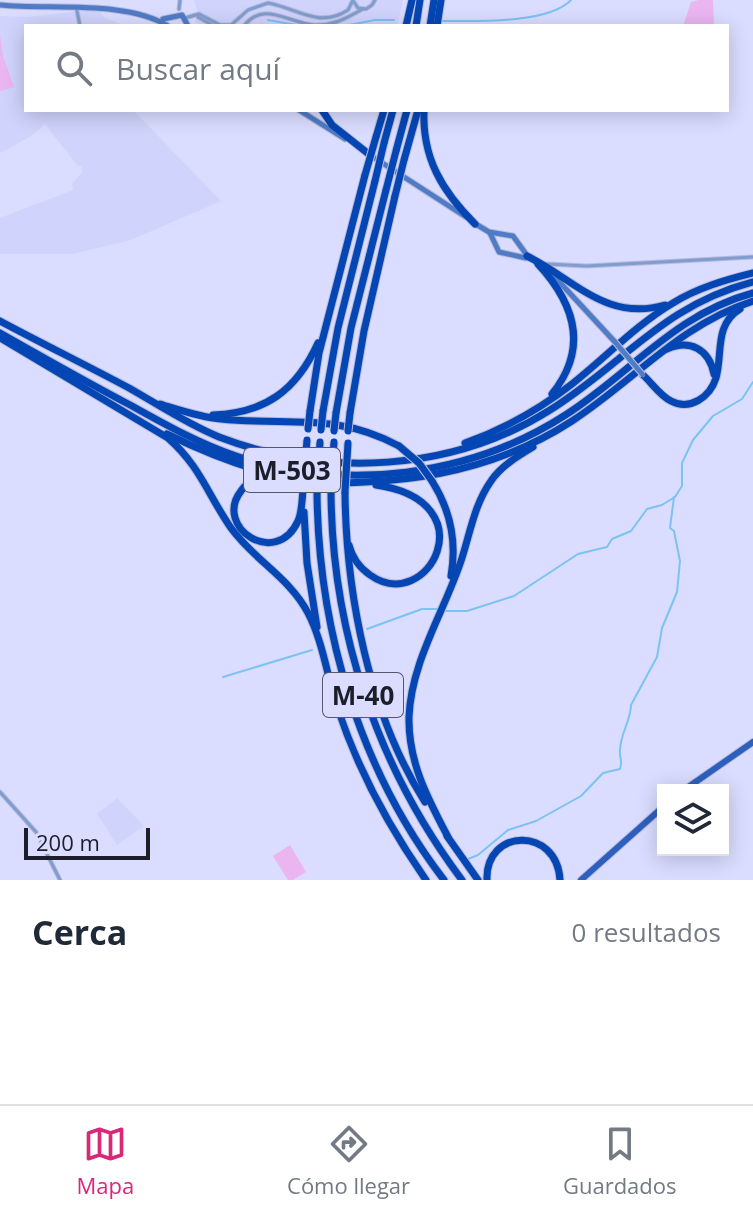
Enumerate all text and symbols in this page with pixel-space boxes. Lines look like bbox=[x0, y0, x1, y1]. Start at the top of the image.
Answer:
search box bbox=[24, 24, 729, 112]
icon: search bbox=[52, 46, 96, 90]
text: Buscar aquí bbox=[116, 48, 280, 89]
road number: M-503 bbox=[244, 448, 340, 492]
road number: M-40 bbox=[323, 673, 403, 717]
map controls bbox=[657, 784, 729, 856]
button: layers bbox=[657, 784, 729, 856]
scale bar bbox=[24, 824, 150, 860]
text: 200 m bbox=[36, 827, 100, 857]
text: Cerca bbox=[32, 909, 127, 955]
text: 0 resultados bbox=[572, 914, 721, 950]
tab: Mapa bbox=[76, 1122, 134, 1200]
tab: Cómo llegar bbox=[287, 1122, 410, 1200]
tab: Guardados bbox=[563, 1122, 677, 1200]

